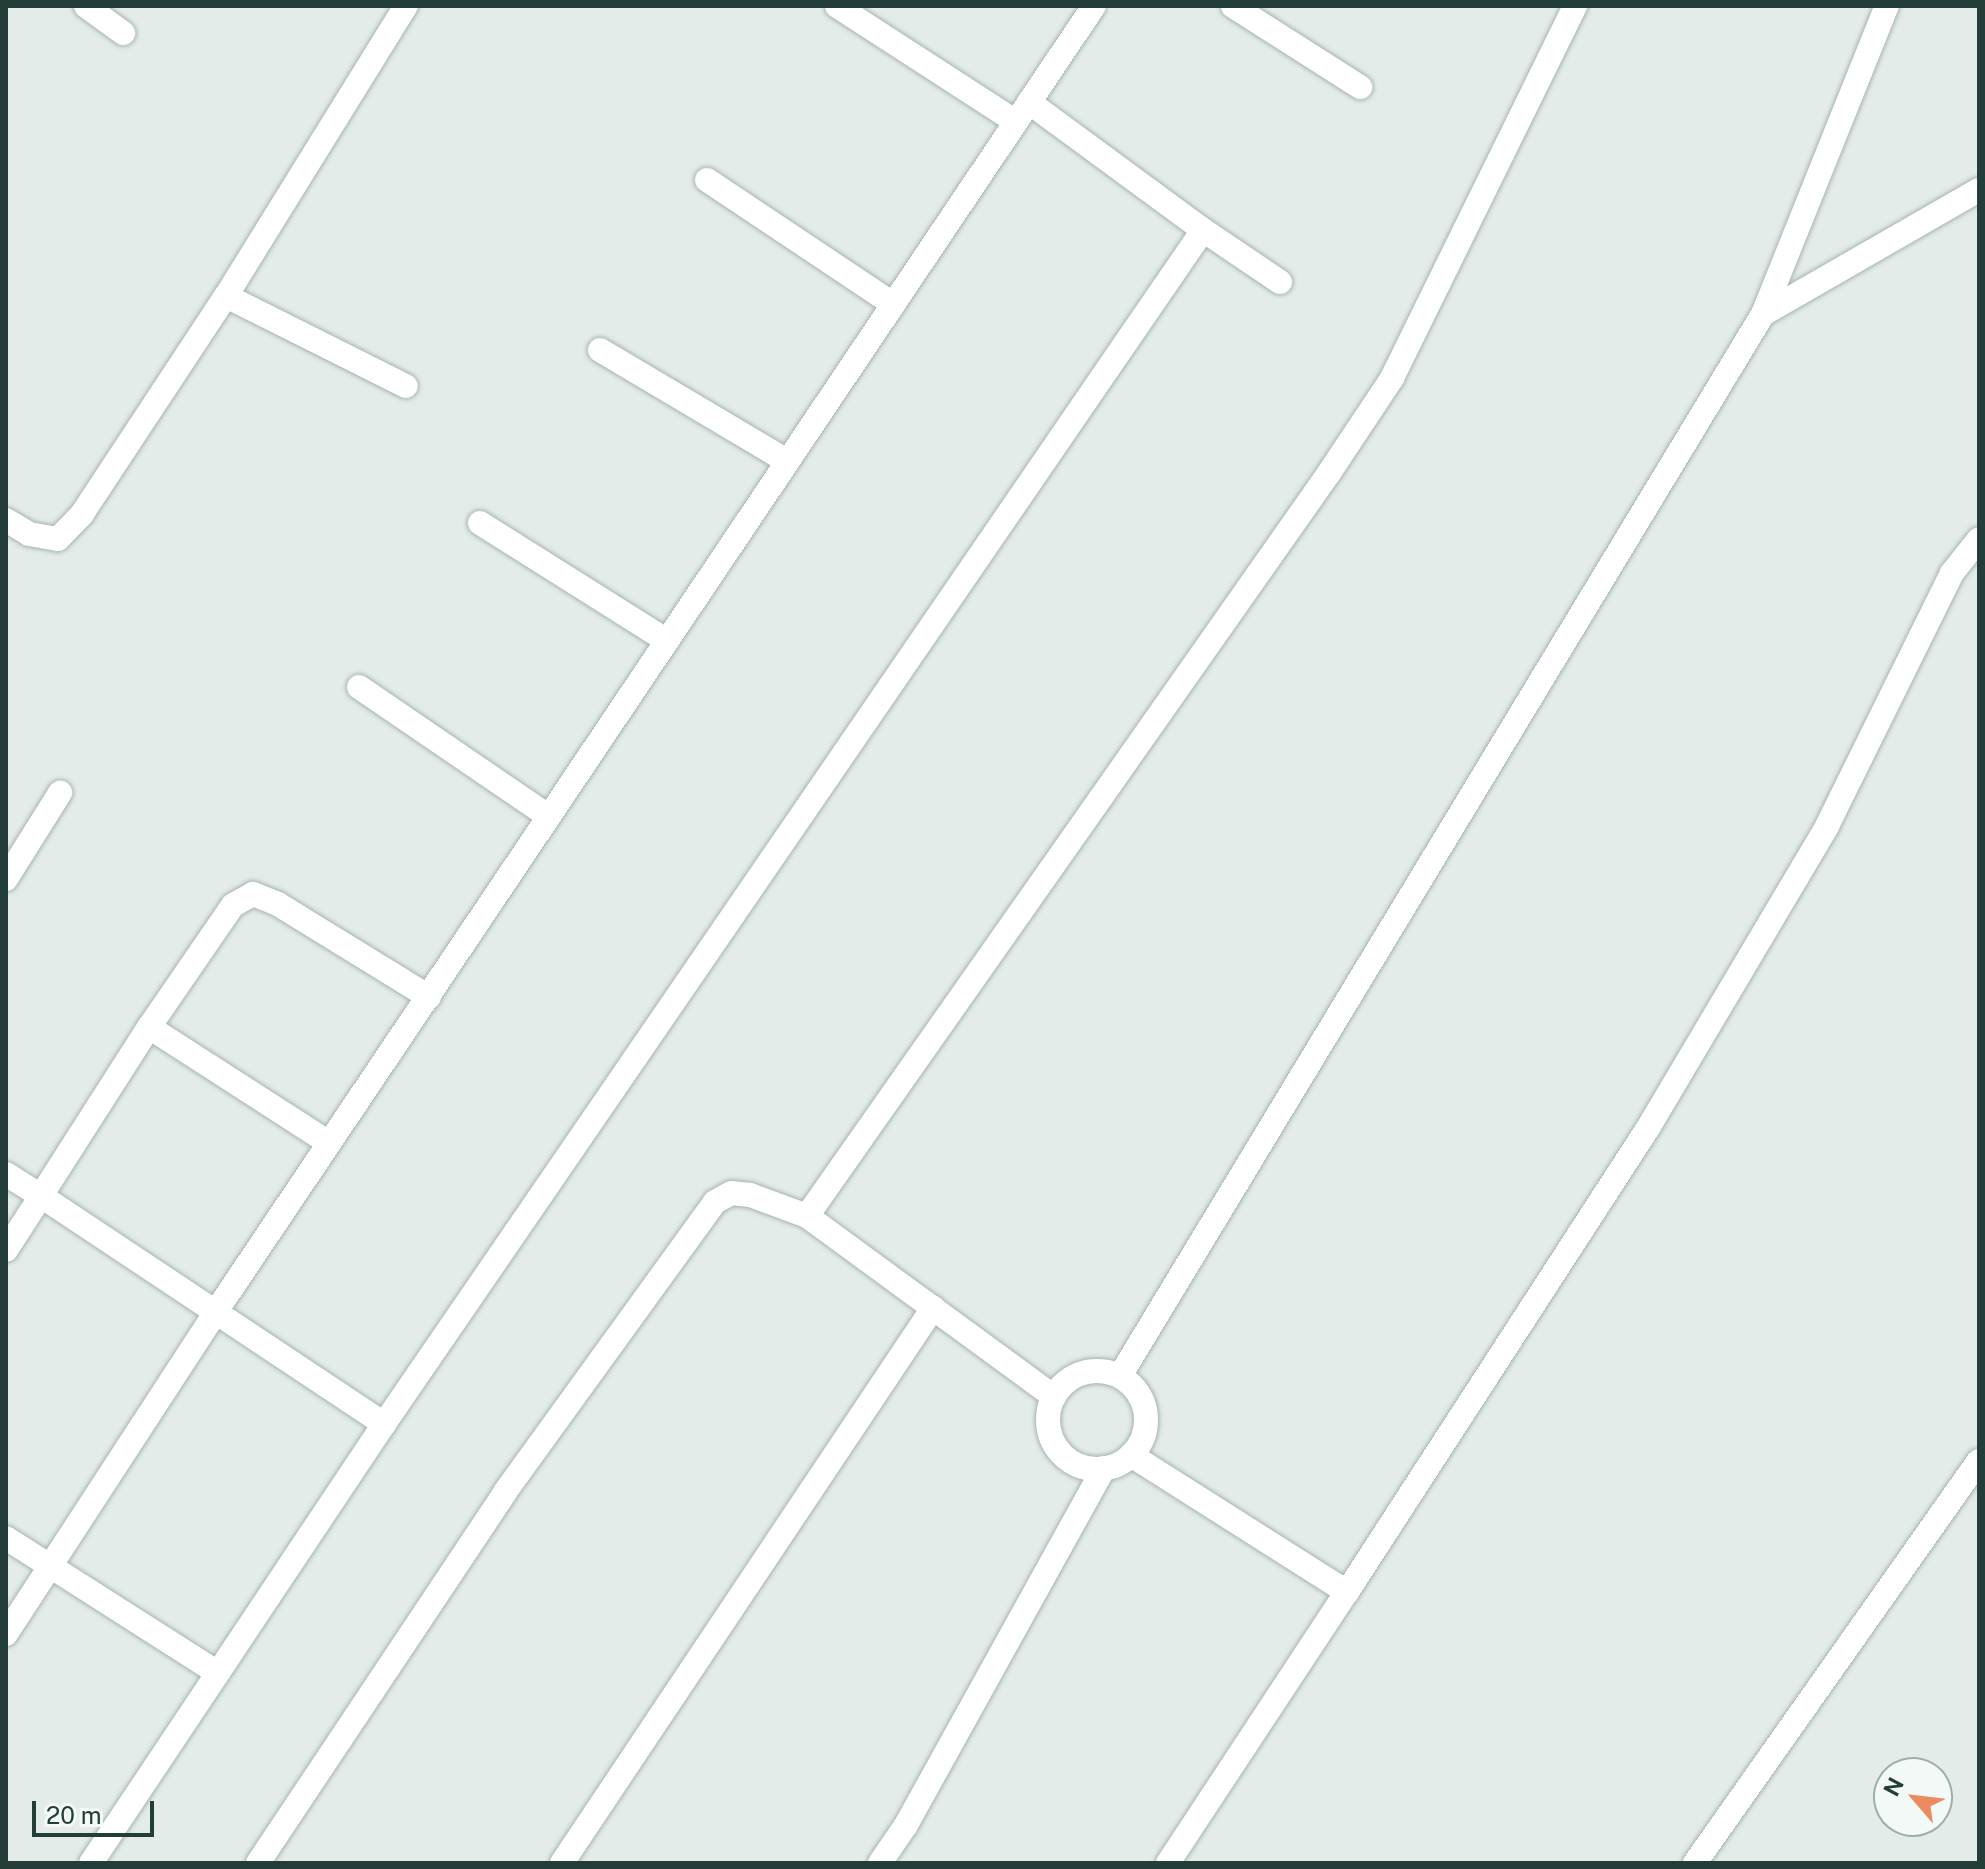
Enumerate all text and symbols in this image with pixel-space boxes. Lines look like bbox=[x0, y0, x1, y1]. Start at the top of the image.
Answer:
north arrow bbox=[1873, 1757, 1953, 1837]
text: N bbox=[1878, 1773, 1909, 1800]
scale bar bbox=[36, 1785, 158, 1835]
text: 20 m bbox=[46, 1801, 102, 1829]

